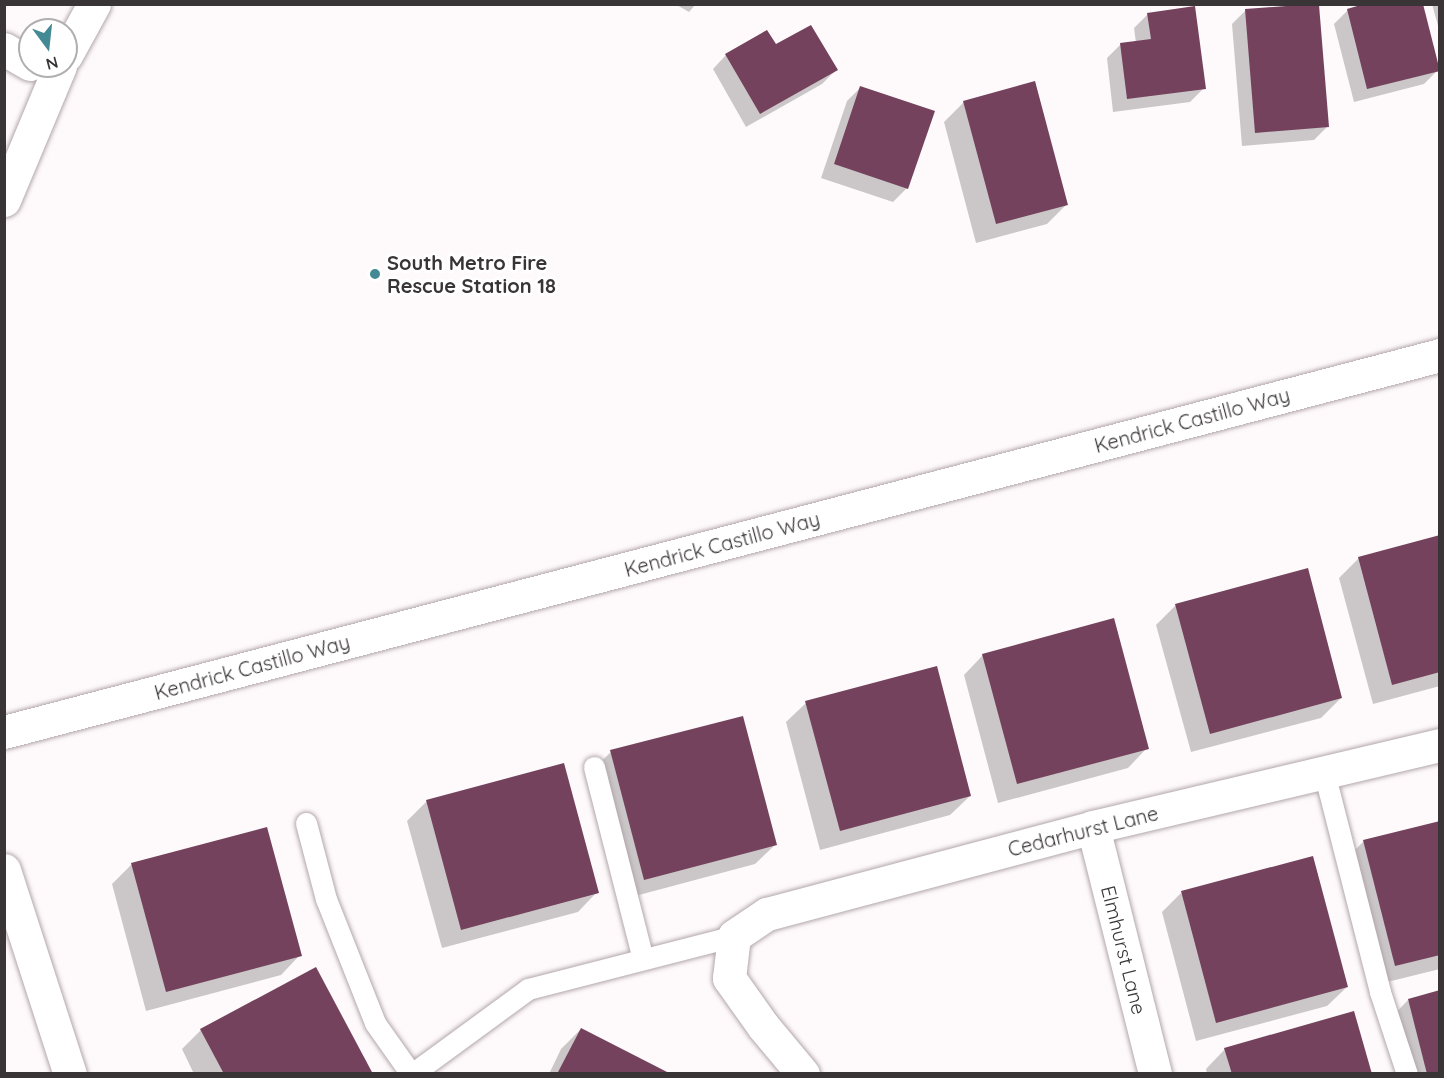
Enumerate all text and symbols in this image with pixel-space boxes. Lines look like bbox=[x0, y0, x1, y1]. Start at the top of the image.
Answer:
north arrow bbox=[18, 18, 78, 78]
text: N bbox=[44, 52, 60, 75]
place label: South Metro Fire Rescue Station 18 bbox=[387, 250, 556, 297]
marker: South Metro Fire Rescue Station 18 bbox=[368, 267, 382, 281]
street label: Kendrick Castillo Way bbox=[1092, 382, 1292, 458]
street label: Kendrick Castillo Way bbox=[622, 506, 822, 582]
street label: Kendrick Castillo Way bbox=[152, 629, 352, 705]
street label: Cedarhurst Lane bbox=[1005, 801, 1161, 861]
street label: Elmhurst Lane bbox=[1096, 883, 1152, 1017]

